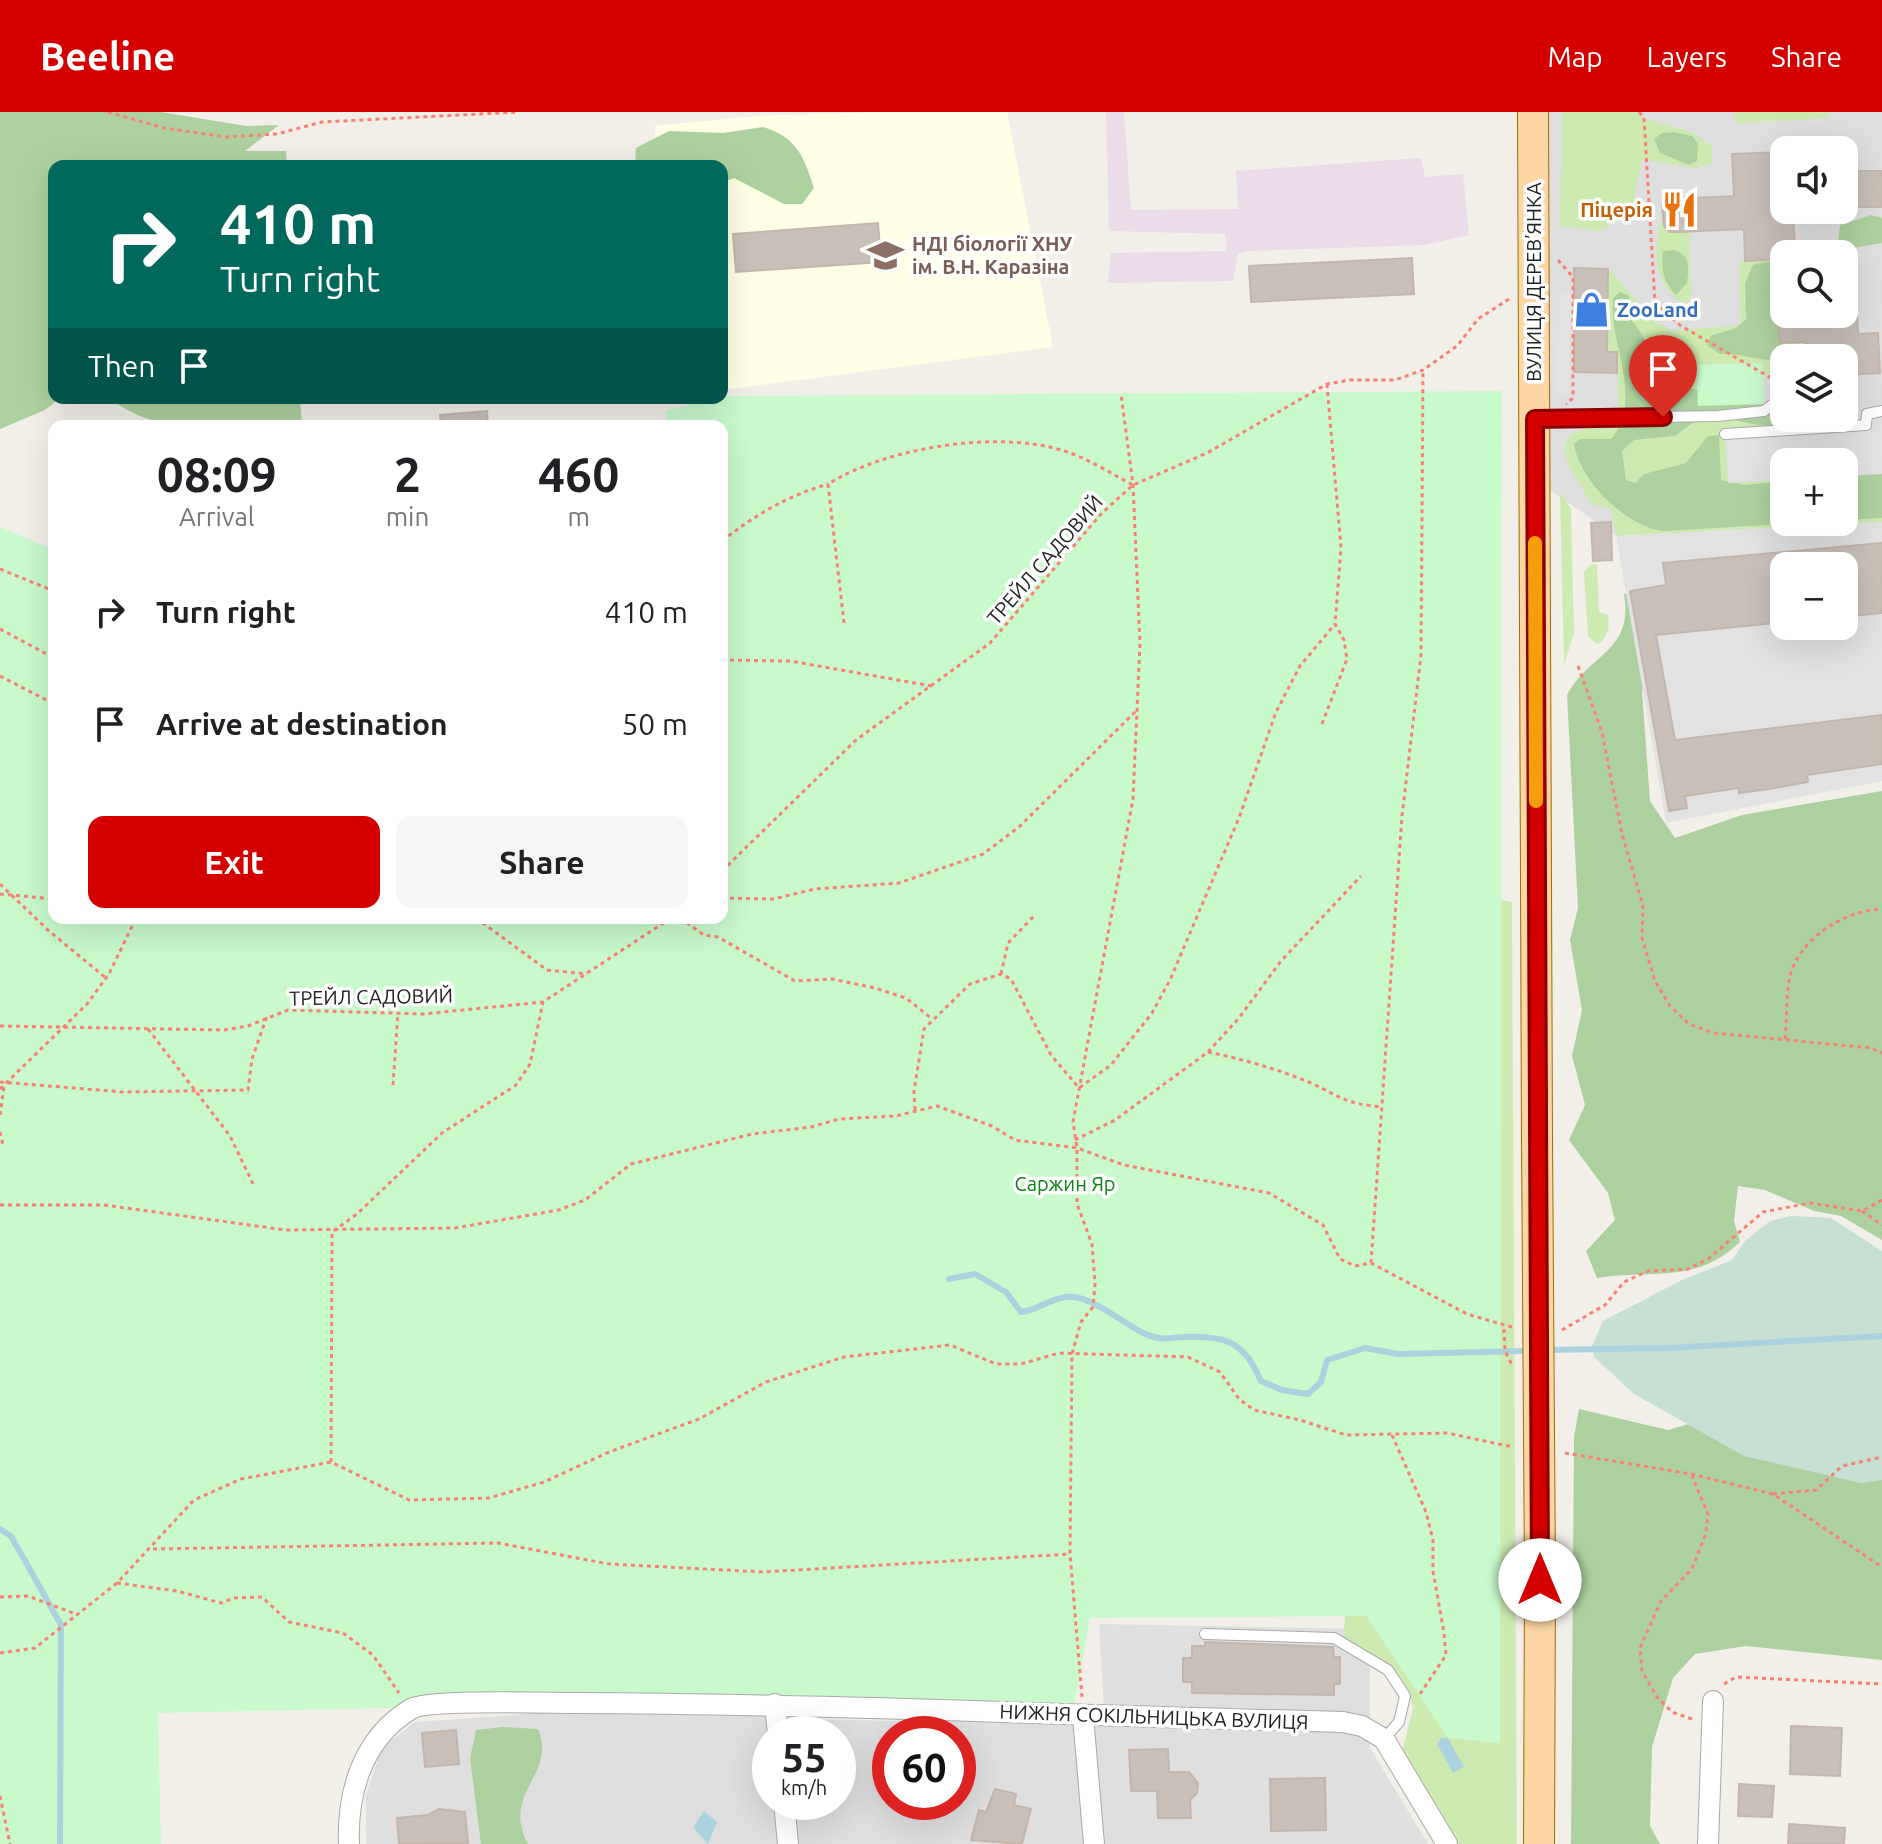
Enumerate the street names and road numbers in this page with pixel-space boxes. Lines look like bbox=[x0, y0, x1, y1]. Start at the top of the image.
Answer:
street label: ВУЛИЦЯ ДЕРЕВ’ЯНКА bbox=[1522, 182, 1545, 382]
street label: ТРЕЙЛ САДОВИЙ bbox=[982, 490, 1107, 629]
street label: ТРЕЙЛ САДОВИЙ bbox=[289, 984, 453, 1009]
street label: НИЖНЯ СОКІЛЬНИЦЬКА ВУЛИЦЯ bbox=[999, 1700, 1309, 1733]

